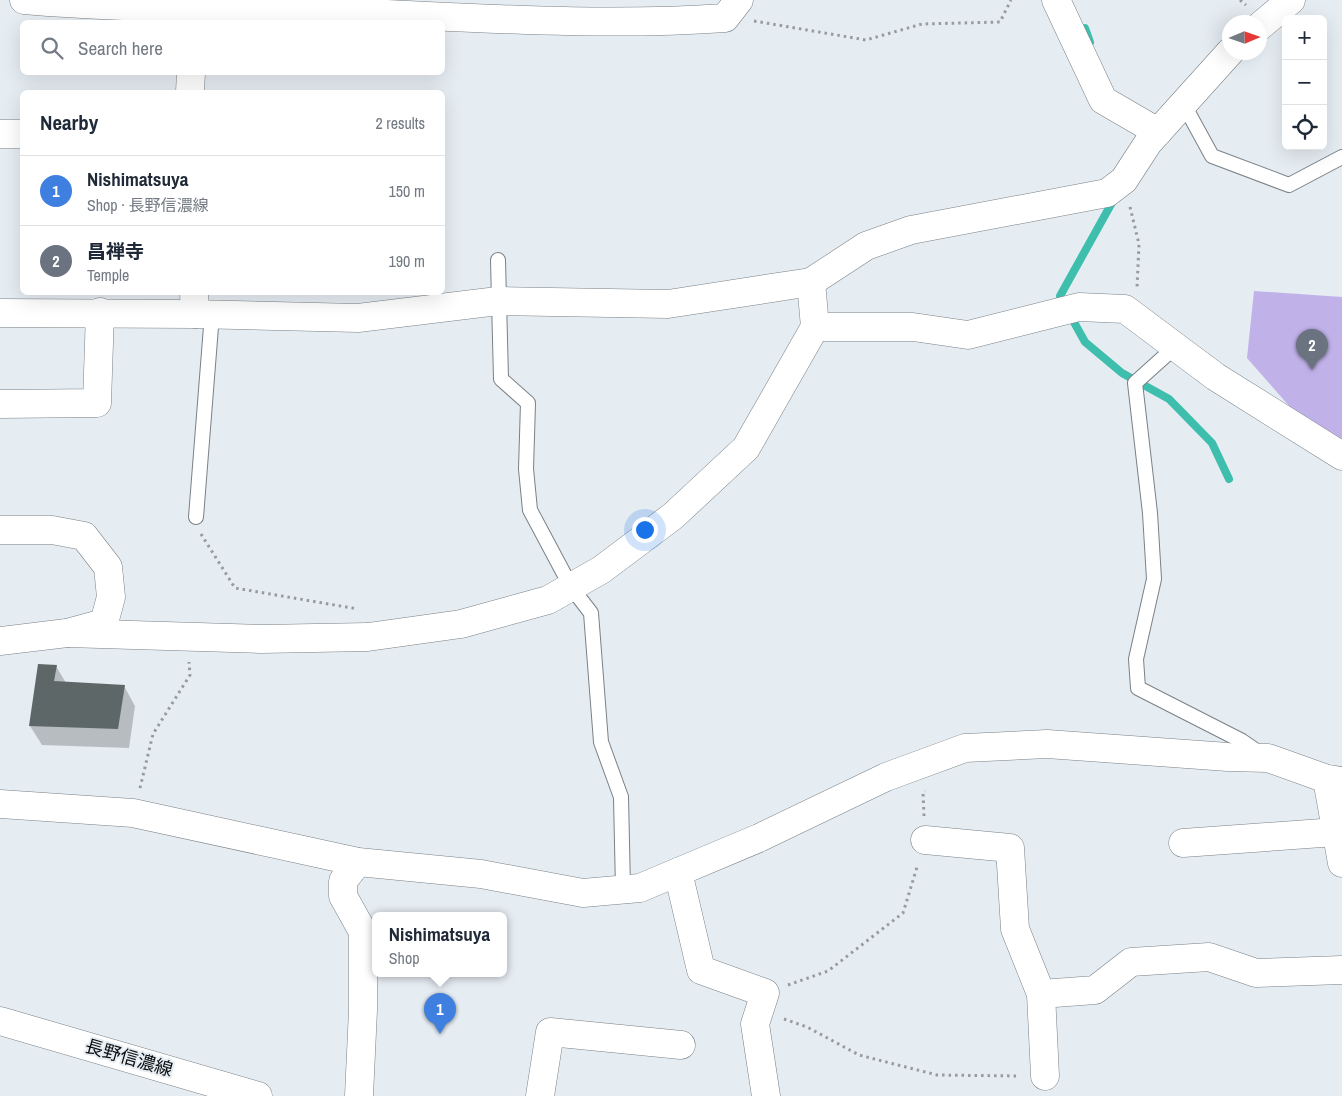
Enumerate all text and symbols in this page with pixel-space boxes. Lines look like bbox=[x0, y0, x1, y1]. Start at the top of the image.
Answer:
north arrow bbox=[1222, 15, 1267, 60]
map controls bbox=[1282, 15, 1327, 150]
button: + bbox=[1282, 15, 1327, 60]
search box bbox=[20, 20, 445, 75]
icon: search bbox=[38, 34, 66, 62]
text: Search here bbox=[78, 35, 163, 61]
button: − bbox=[1282, 60, 1327, 105]
button: locate bbox=[1282, 105, 1327, 150]
text: Nearby bbox=[40, 108, 98, 137]
text: 2 results bbox=[375, 112, 425, 134]
text: Nishimatsuya bbox=[87, 166, 188, 192]
text: 1 bbox=[52, 180, 60, 202]
text: 150 m bbox=[389, 180, 425, 202]
text: Shop · 長野信濃線 bbox=[87, 194, 209, 216]
text: 昌禅寺 bbox=[87, 238, 144, 264]
text: 2 bbox=[52, 250, 60, 272]
text: 190 m bbox=[389, 250, 425, 272]
text: Temple bbox=[87, 264, 129, 286]
pin: 2 bbox=[1296, 329, 1328, 370]
your location bbox=[632, 517, 658, 543]
popup bbox=[372, 912, 507, 977]
text: Nishimatsuya bbox=[389, 921, 490, 947]
text: Shop bbox=[389, 947, 419, 969]
pin: 1 bbox=[424, 993, 456, 1034]
street label: 長野信濃線 bbox=[82, 1033, 176, 1082]

